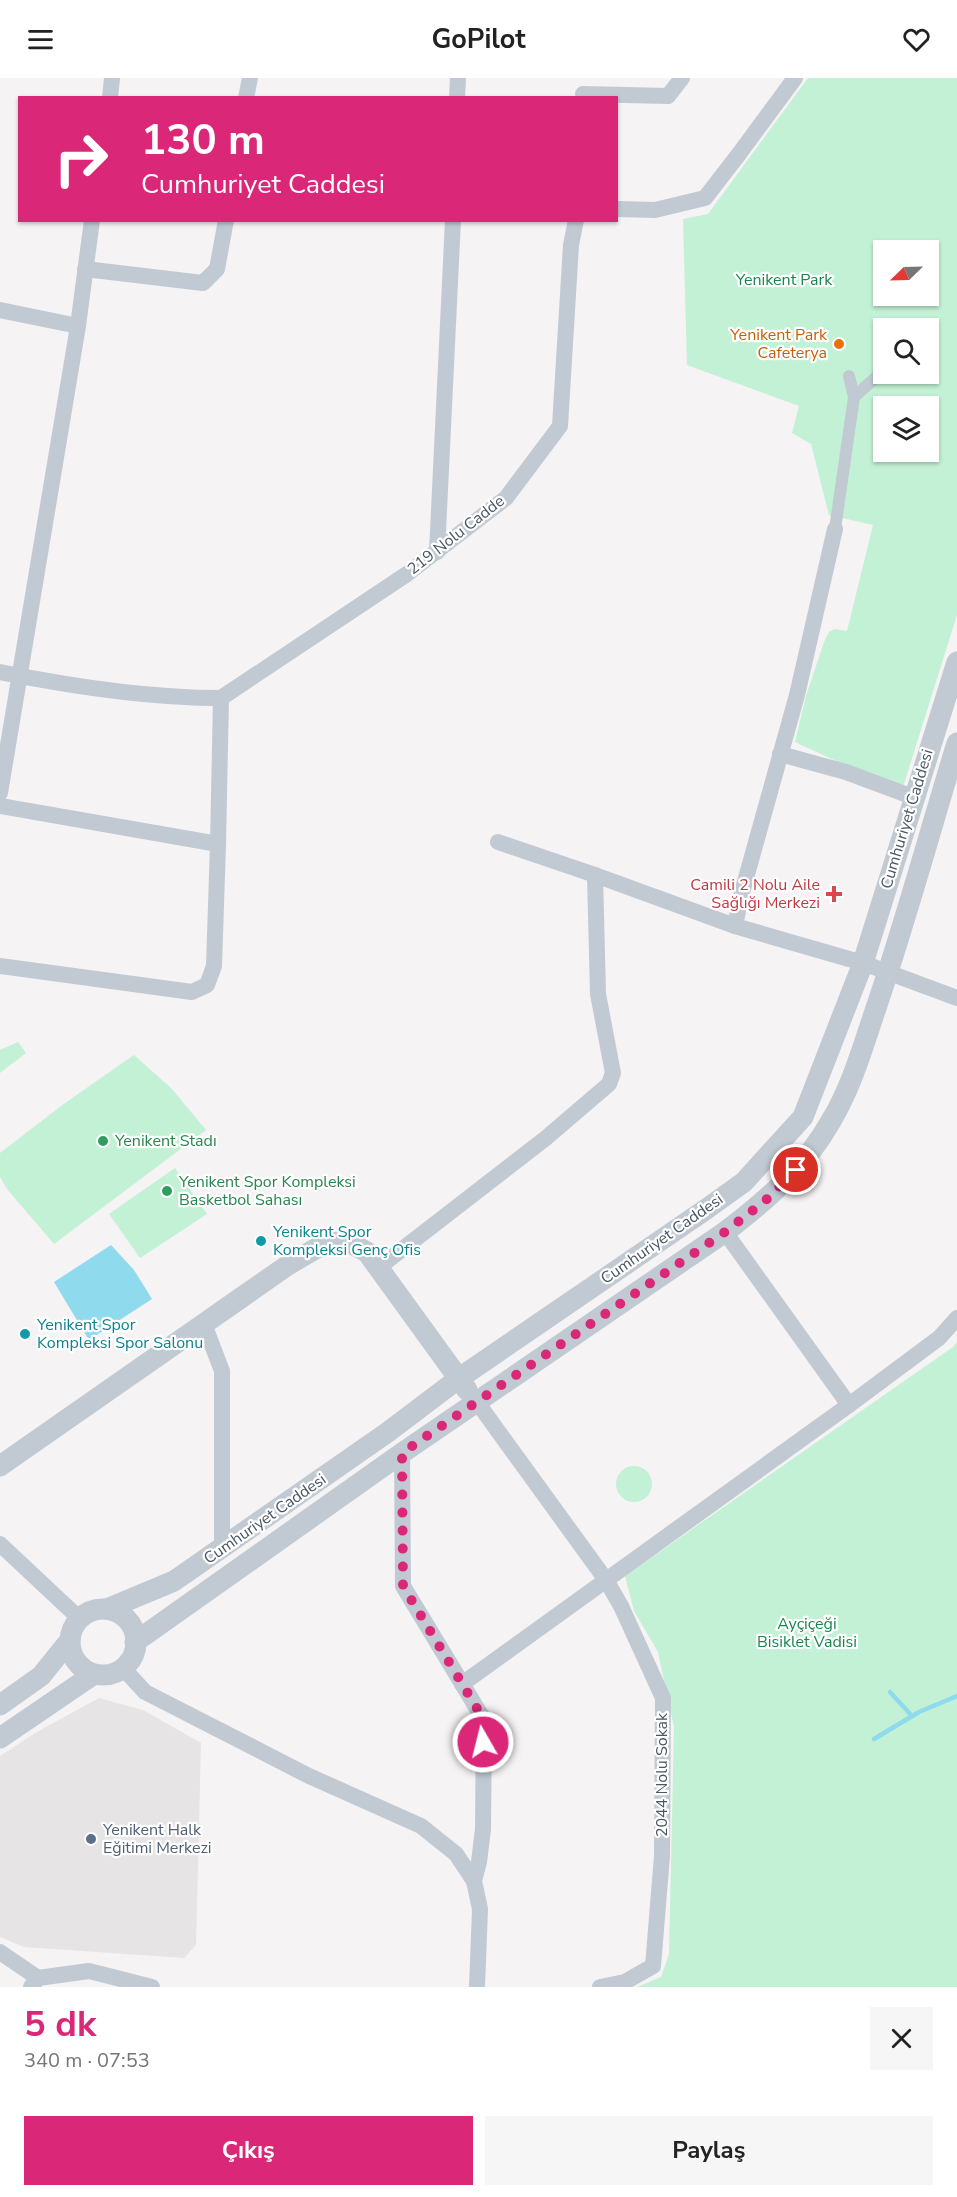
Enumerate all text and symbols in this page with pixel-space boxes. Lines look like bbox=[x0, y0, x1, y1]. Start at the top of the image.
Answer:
text: GoPilot bbox=[431, 21, 526, 58]
icon: menu bbox=[24, 23, 57, 56]
icon: heart bbox=[900, 23, 933, 56]
text: 130 m bbox=[141, 112, 265, 169]
icon: right bbox=[42, 120, 120, 198]
text: Cumhuriyet Caddesi bbox=[141, 166, 385, 203]
north arrow bbox=[873, 240, 939, 306]
map controls bbox=[873, 240, 939, 462]
park label: Yenikent Park bbox=[735, 269, 833, 291]
button: search bbox=[873, 318, 939, 384]
place label: Yenikent Park Cafeterya bbox=[729, 324, 828, 364]
marker: Yenikent Park Cafeterya bbox=[832, 337, 846, 351]
button: layers bbox=[873, 396, 939, 462]
street label: 219 Nolu Cadde bbox=[403, 490, 509, 580]
street label: Cumhuriyet Caddesi bbox=[875, 747, 939, 891]
place label: Camili 2 Nolu Aile Sağlığı Merkezi bbox=[690, 874, 820, 914]
marker: Camili 2 Nolu Aile Sağlığı Merkezi bbox=[825, 885, 843, 903]
place label: Yenikent Stadı bbox=[114, 1130, 217, 1152]
marker: Yenikent Stadı bbox=[96, 1134, 110, 1148]
pin bbox=[770, 1144, 821, 1195]
icon: arrive bbox=[779, 1153, 812, 1186]
place label: Yenikent Spor Kompleksi Basketbol Sahası bbox=[178, 1171, 356, 1211]
marker: Yenikent Spor Kompleksi Basketbol Sahası bbox=[160, 1184, 174, 1198]
street label: Cumhuriyet Caddesi bbox=[596, 1189, 728, 1289]
place label: Yenikent Spor Kompleksi Genç Ofis bbox=[272, 1221, 421, 1261]
marker: Yenikent Spor Kompleksi Genç Ofis bbox=[254, 1234, 268, 1248]
place label: Yenikent Spor Kompleksi Spor Salonu bbox=[36, 1314, 203, 1354]
marker: Yenikent Spor Kompleksi Spor Salonu bbox=[18, 1327, 32, 1341]
street label: Cumhuriyet Caddesi bbox=[199, 1469, 331, 1569]
park label: Ayçiçeği Bisiklet Vadisi bbox=[757, 1613, 857, 1653]
position arrow bbox=[451, 1710, 515, 1774]
street label: 2044 Nolu Sokak bbox=[651, 1712, 673, 1837]
place label: Yenikent Halk Eğitimi Merkezi bbox=[102, 1819, 212, 1859]
marker: Yenikent Halk Eğitimi Merkezi bbox=[84, 1832, 98, 1846]
text: 5 dk bbox=[24, 2000, 96, 2049]
button: close bbox=[870, 2007, 933, 2070]
text: 340 m · 07:53 bbox=[24, 2047, 150, 2074]
button: Çıkış bbox=[24, 2116, 473, 2185]
button: Paylaş bbox=[485, 2116, 933, 2185]

